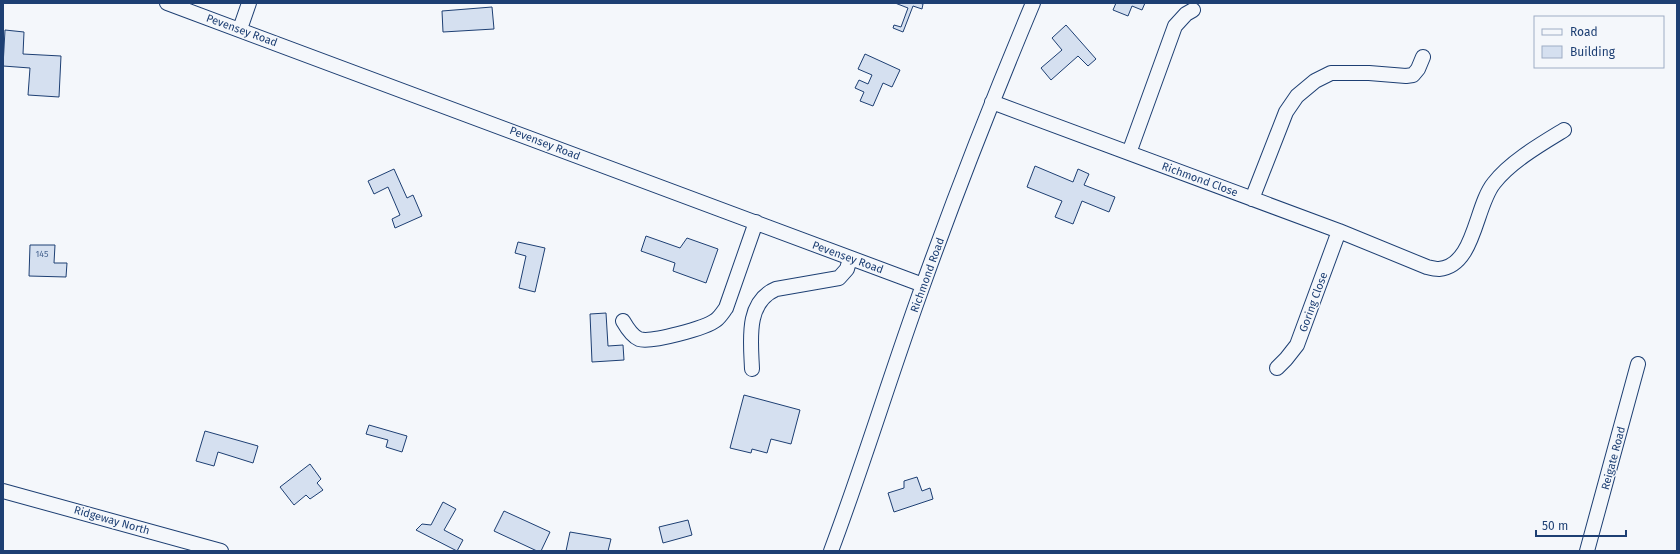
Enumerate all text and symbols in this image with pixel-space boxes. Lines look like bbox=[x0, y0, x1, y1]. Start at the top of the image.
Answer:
street label: Pevensey Road bbox=[205, 12, 279, 49]
legend bbox=[1534, 16, 1664, 68]
text: Road bbox=[1570, 25, 1598, 39]
text: Building bbox=[1570, 45, 1616, 59]
street label: Pevensey Road bbox=[508, 124, 582, 163]
street label: Richmond Close bbox=[1160, 160, 1240, 199]
street label: Richmond Road bbox=[908, 236, 947, 314]
street label: Pevensey Road bbox=[811, 239, 885, 276]
house number: 145 bbox=[35, 249, 49, 259]
street label: Goring Close bbox=[1297, 271, 1330, 334]
street label: Reigate Road bbox=[1599, 425, 1628, 491]
street label: Ridgeway North bbox=[72, 503, 151, 538]
scale bar bbox=[1536, 512, 1626, 538]
text: 50 m bbox=[1542, 519, 1568, 533]

